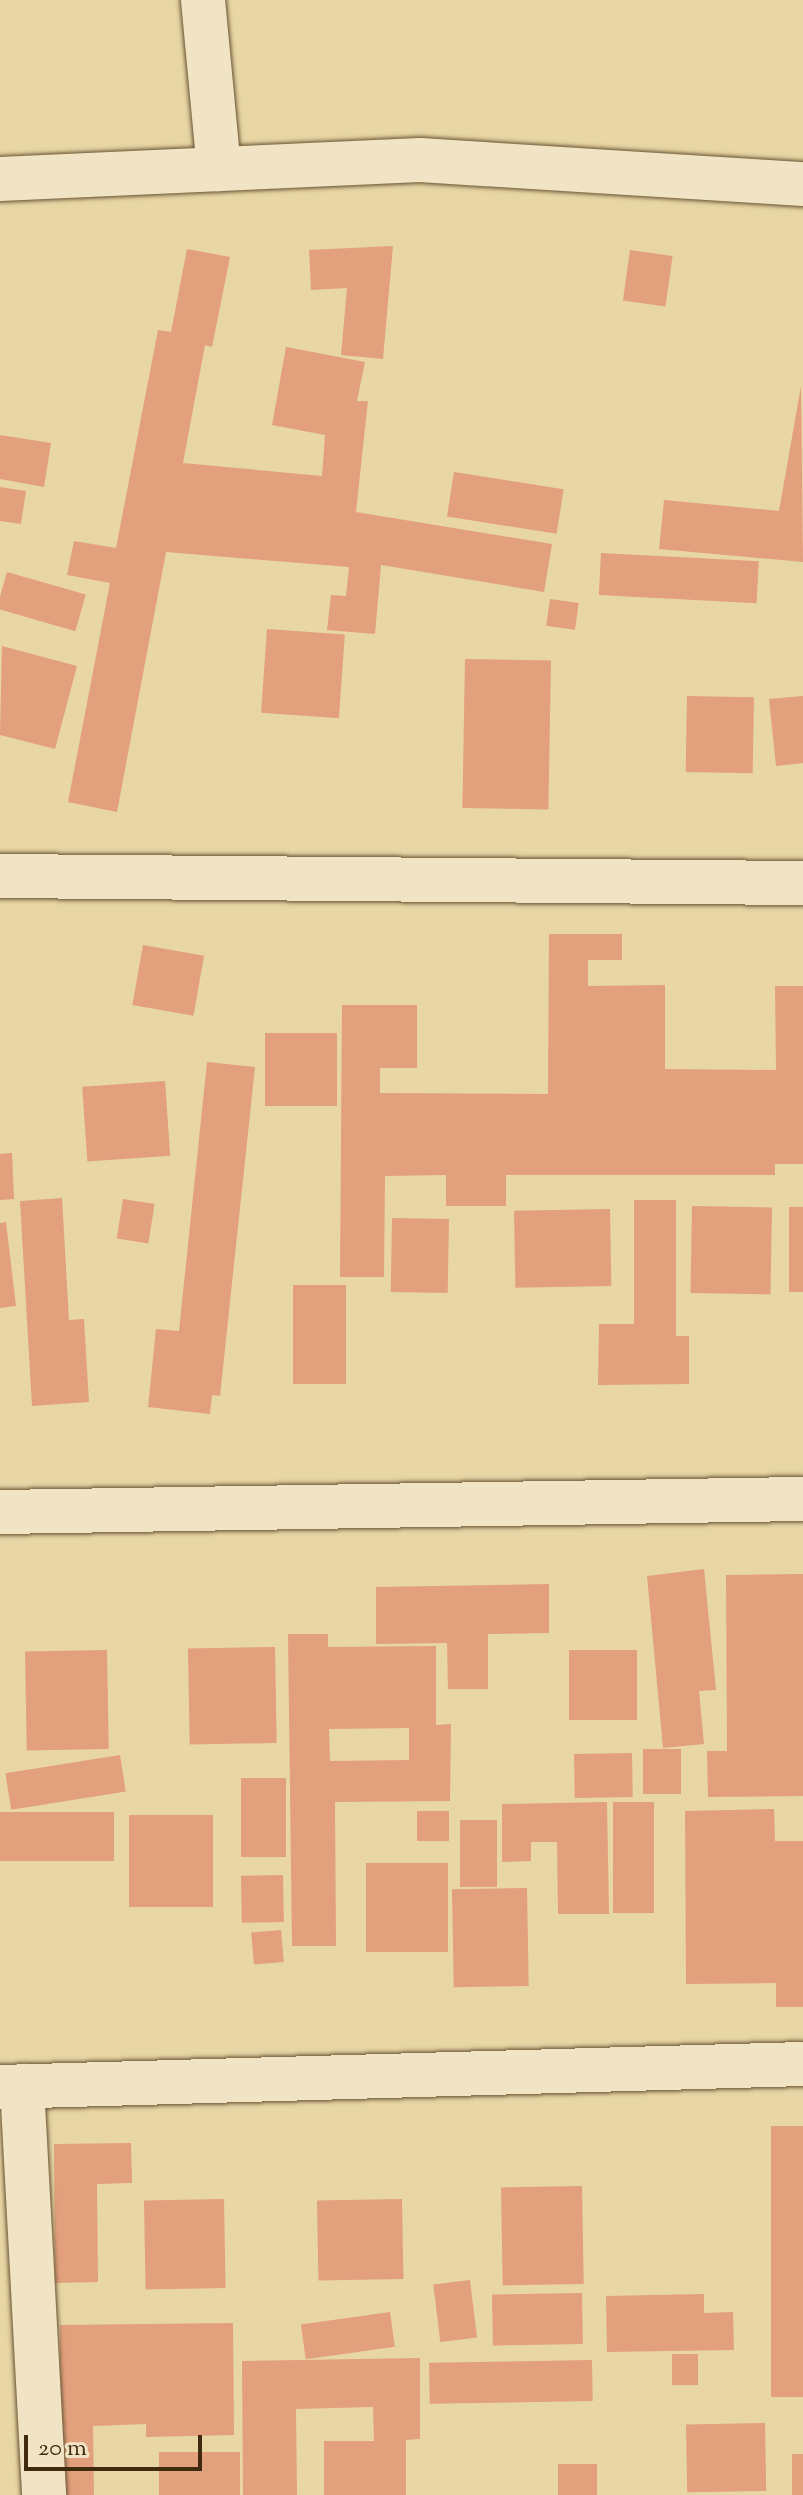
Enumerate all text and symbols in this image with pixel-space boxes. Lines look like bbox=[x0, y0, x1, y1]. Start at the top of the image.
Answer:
scale bar bbox=[28, 2419, 206, 2469]
text: 20 m bbox=[38, 2432, 87, 2466]

